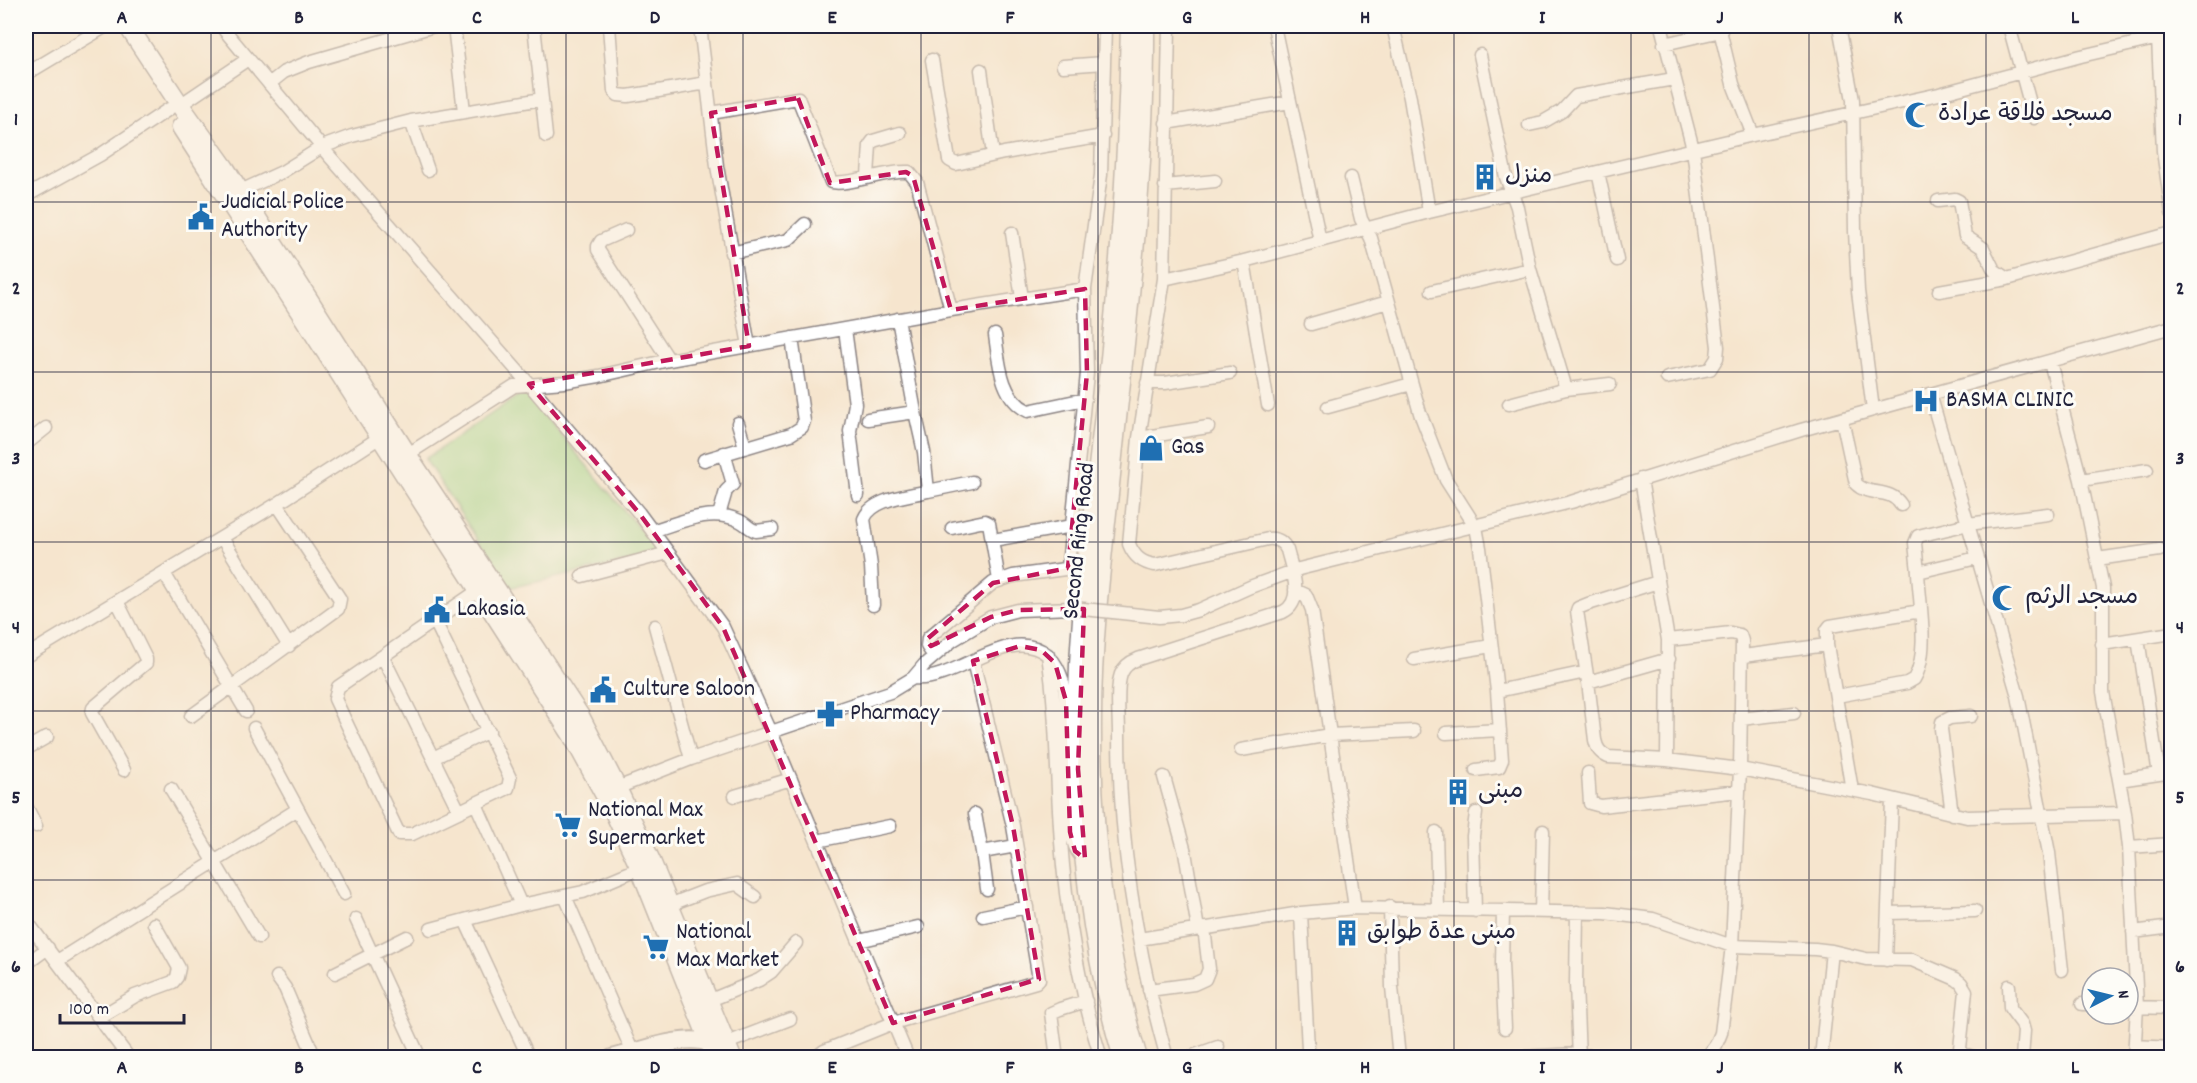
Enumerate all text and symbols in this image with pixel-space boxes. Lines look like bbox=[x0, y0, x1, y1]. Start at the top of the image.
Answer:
text: A bbox=[117, 5, 128, 33]
text: B bbox=[294, 5, 304, 33]
text: C bbox=[472, 5, 482, 33]
text: D bbox=[650, 5, 661, 33]
text: E bbox=[827, 5, 837, 33]
text: F bbox=[1006, 5, 1016, 33]
text: G bbox=[1182, 5, 1192, 33]
text: H bbox=[1360, 5, 1370, 33]
text: I bbox=[1539, 5, 1546, 33]
text: J bbox=[1716, 5, 1724, 33]
text: K bbox=[1893, 5, 1903, 33]
text: L bbox=[2071, 5, 2080, 33]
place label: مسجد فلاقة عرادة bbox=[1938, 98, 2113, 132]
mosque icon: مسجد فلاقة عرادة bbox=[1903, 100, 1933, 130]
text: 1 bbox=[14, 107, 18, 135]
text: 1 bbox=[2178, 107, 2182, 135]
place label: منزل bbox=[1505, 160, 1552, 194]
building icon: منزل bbox=[1470, 162, 1500, 192]
place label: Judicial Police Authority bbox=[221, 186, 344, 248]
public building icon: Judicial Police Authority bbox=[186, 202, 216, 232]
text: 2 bbox=[12, 276, 20, 304]
text: 2 bbox=[2176, 276, 2184, 304]
place label: BASMA CLINIC bbox=[1946, 384, 2074, 418]
hospital icon: BASMA CLINIC bbox=[1911, 386, 1941, 416]
place label: Gas bbox=[1171, 431, 1204, 465]
shop icon: Gas bbox=[1136, 433, 1166, 463]
text: 3 bbox=[12, 446, 20, 474]
text: 3 bbox=[2176, 446, 2184, 474]
street label: Second Ring Road bbox=[1055, 461, 1105, 621]
place label: مسجد الرثم bbox=[2025, 581, 2138, 615]
mosque icon: مسجد الرثم bbox=[1990, 583, 2020, 613]
place label: Lakasia bbox=[457, 593, 526, 627]
public building icon: Lakasia bbox=[422, 595, 452, 625]
text: 4 bbox=[12, 615, 20, 643]
text: 4 bbox=[2176, 615, 2184, 643]
place label: Culture Saloon bbox=[623, 673, 755, 707]
public building icon: Culture Saloon bbox=[588, 675, 618, 705]
place label: Pharmacy bbox=[850, 697, 940, 731]
pharmacy icon: Pharmacy bbox=[815, 699, 845, 729]
place label: مبنى bbox=[1478, 775, 1523, 809]
building icon: مبنى bbox=[1443, 777, 1473, 807]
text: 5 bbox=[11, 785, 21, 813]
text: 5 bbox=[2175, 785, 2185, 813]
place label: National Max Supermarket bbox=[588, 794, 706, 856]
supermarket icon: National Max Supermarket bbox=[553, 810, 583, 840]
place label: National Max Market bbox=[676, 916, 779, 978]
place label: مبنى عدة طوابق bbox=[1367, 916, 1516, 950]
building icon: مبنى عدة طوابق bbox=[1332, 918, 1362, 948]
supermarket icon: National Max Market bbox=[641, 932, 671, 962]
text: 6 bbox=[11, 954, 21, 982]
text: 6 bbox=[2175, 954, 2185, 982]
north arrow bbox=[2080, 966, 2140, 1026]
scale bar bbox=[60, 987, 184, 1025]
text: N bbox=[2111, 989, 2134, 1000]
text: 100 m bbox=[69, 998, 109, 1023]
text: A bbox=[117, 1055, 128, 1083]
text: B bbox=[294, 1055, 304, 1083]
text: C bbox=[472, 1055, 482, 1083]
text: D bbox=[650, 1055, 661, 1083]
text: E bbox=[827, 1055, 837, 1083]
text: F bbox=[1006, 1055, 1016, 1083]
text: G bbox=[1182, 1055, 1192, 1083]
text: H bbox=[1360, 1055, 1370, 1083]
text: I bbox=[1539, 1055, 1546, 1083]
text: J bbox=[1716, 1055, 1724, 1083]
text: K bbox=[1893, 1055, 1903, 1083]
text: L bbox=[2071, 1055, 2080, 1083]

